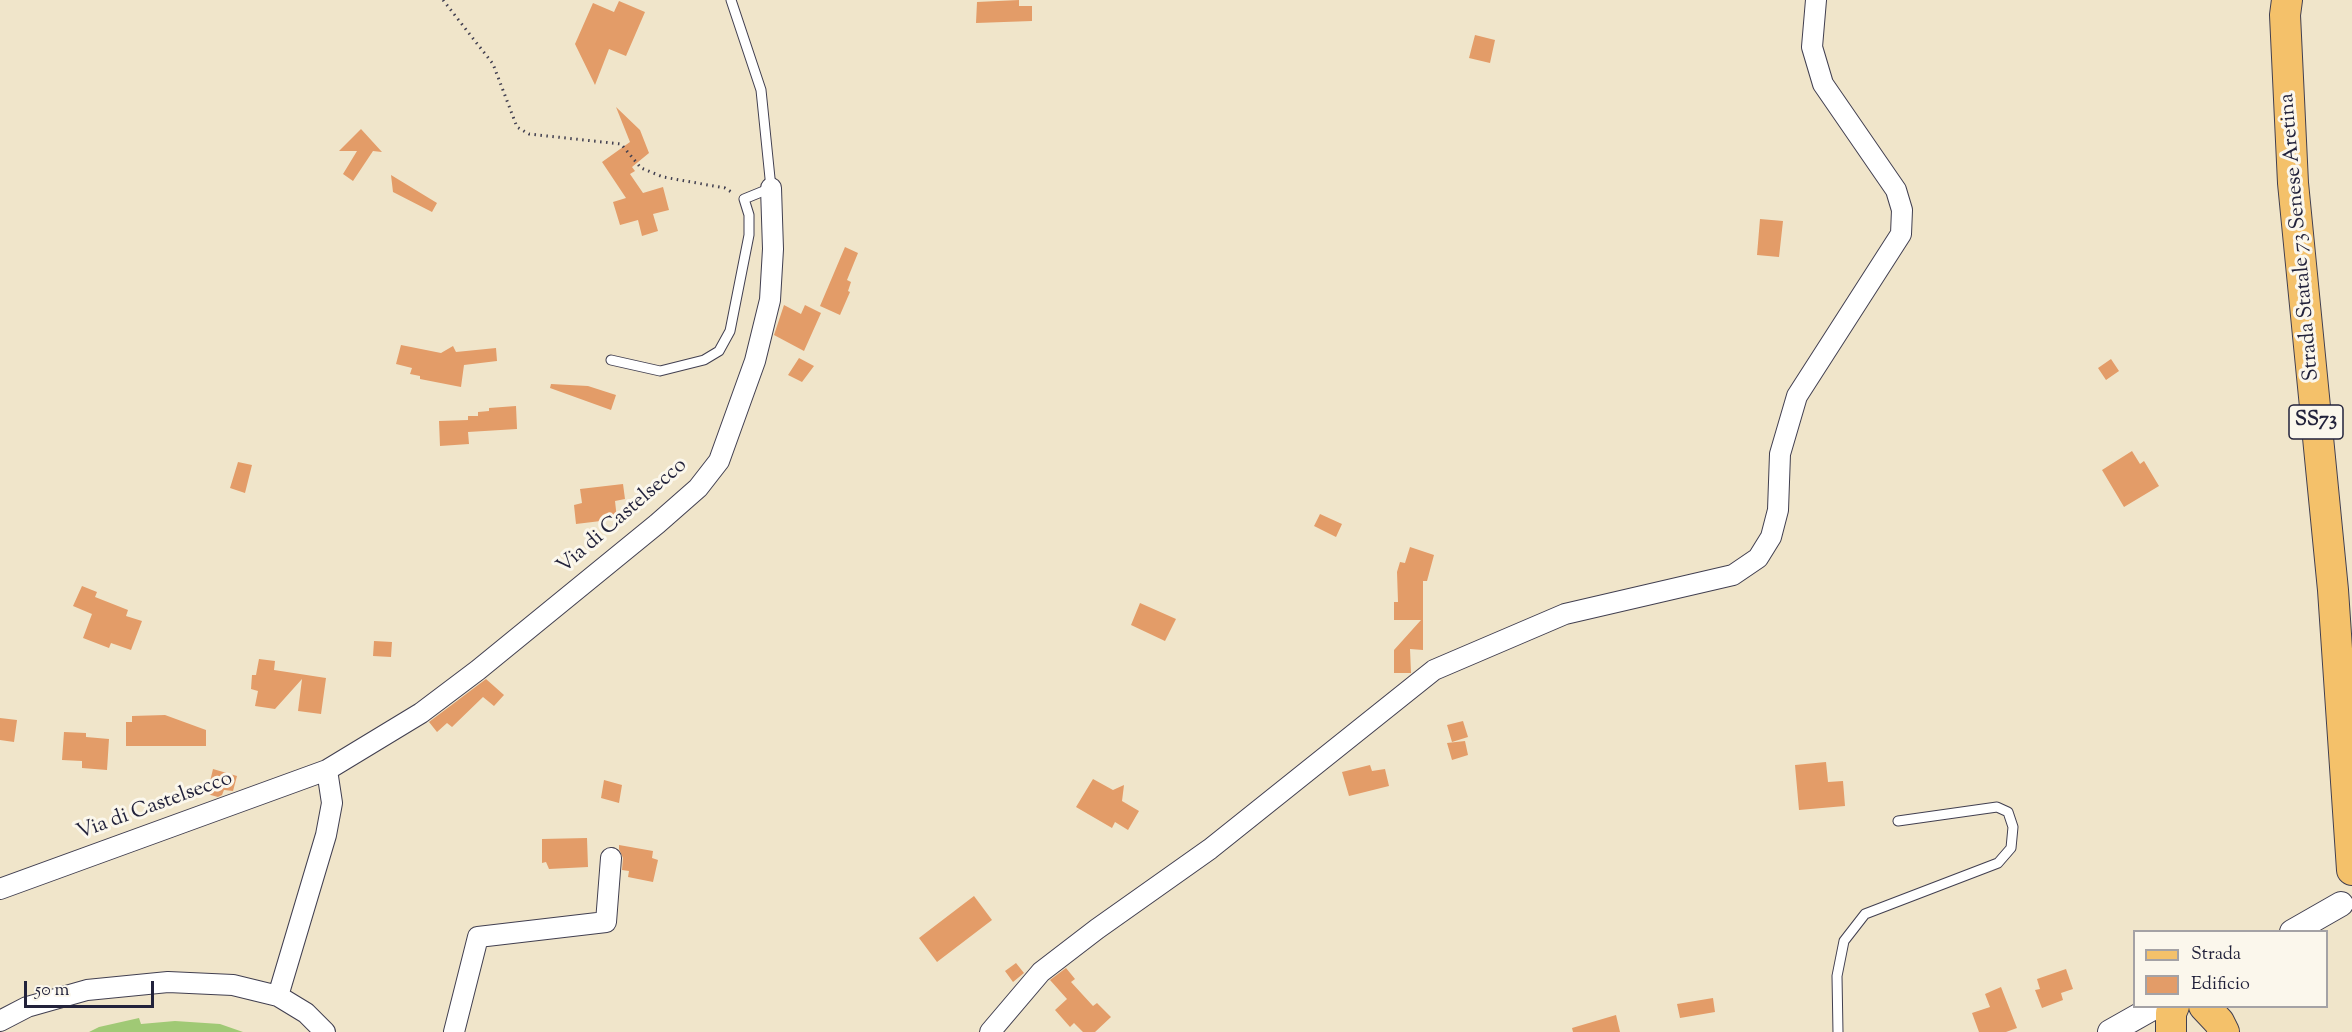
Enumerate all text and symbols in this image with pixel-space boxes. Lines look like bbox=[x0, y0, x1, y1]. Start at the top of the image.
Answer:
street label: Strada Statale 73 Senese Aretina bbox=[2276, 92, 2326, 382]
road number: SS73 bbox=[2289, 405, 2343, 439]
street label: Via di Castelsecco bbox=[553, 454, 693, 580]
street label: Via di Castelsecco bbox=[74, 767, 236, 847]
legend bbox=[2133, 930, 2328, 1008]
text: Strada bbox=[2191, 942, 2241, 968]
scale bar bbox=[27, 969, 158, 1007]
text: Edificio bbox=[2191, 972, 2250, 998]
text: 50 m bbox=[35, 978, 69, 1004]

